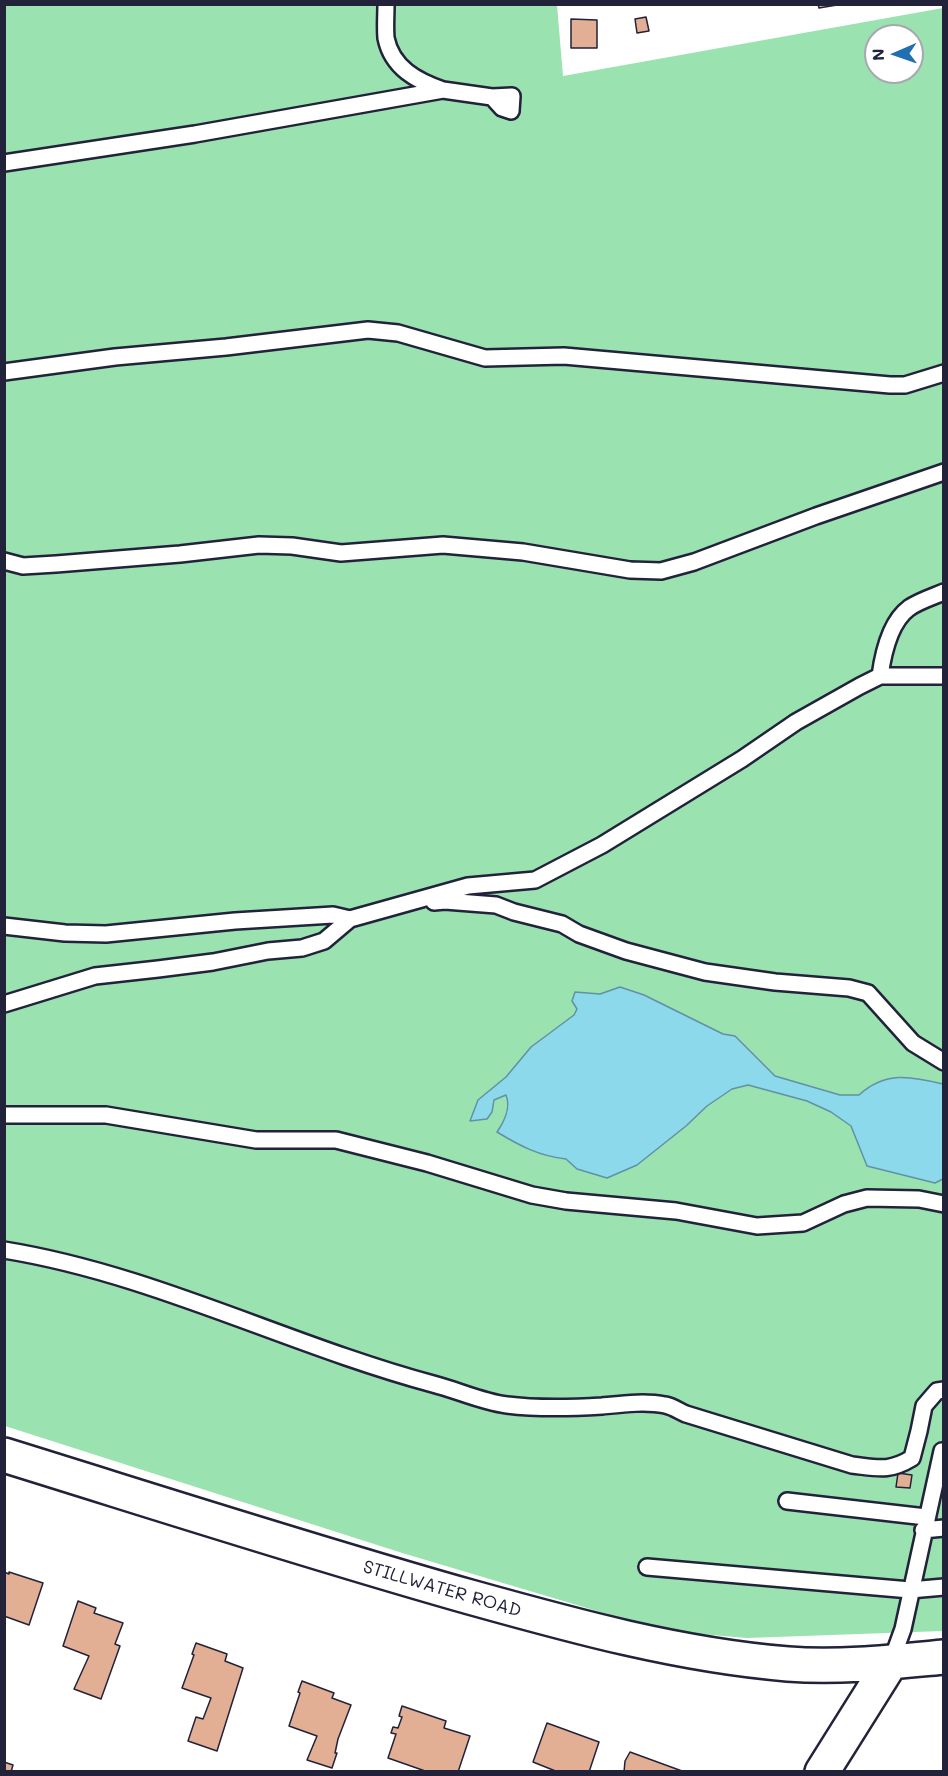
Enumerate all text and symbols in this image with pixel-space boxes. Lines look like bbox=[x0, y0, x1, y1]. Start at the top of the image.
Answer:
north arrow bbox=[864, 24, 924, 84]
text: N bbox=[867, 48, 888, 61]
street label: STILLWATER ROAD bbox=[360, 1556, 524, 1622]

